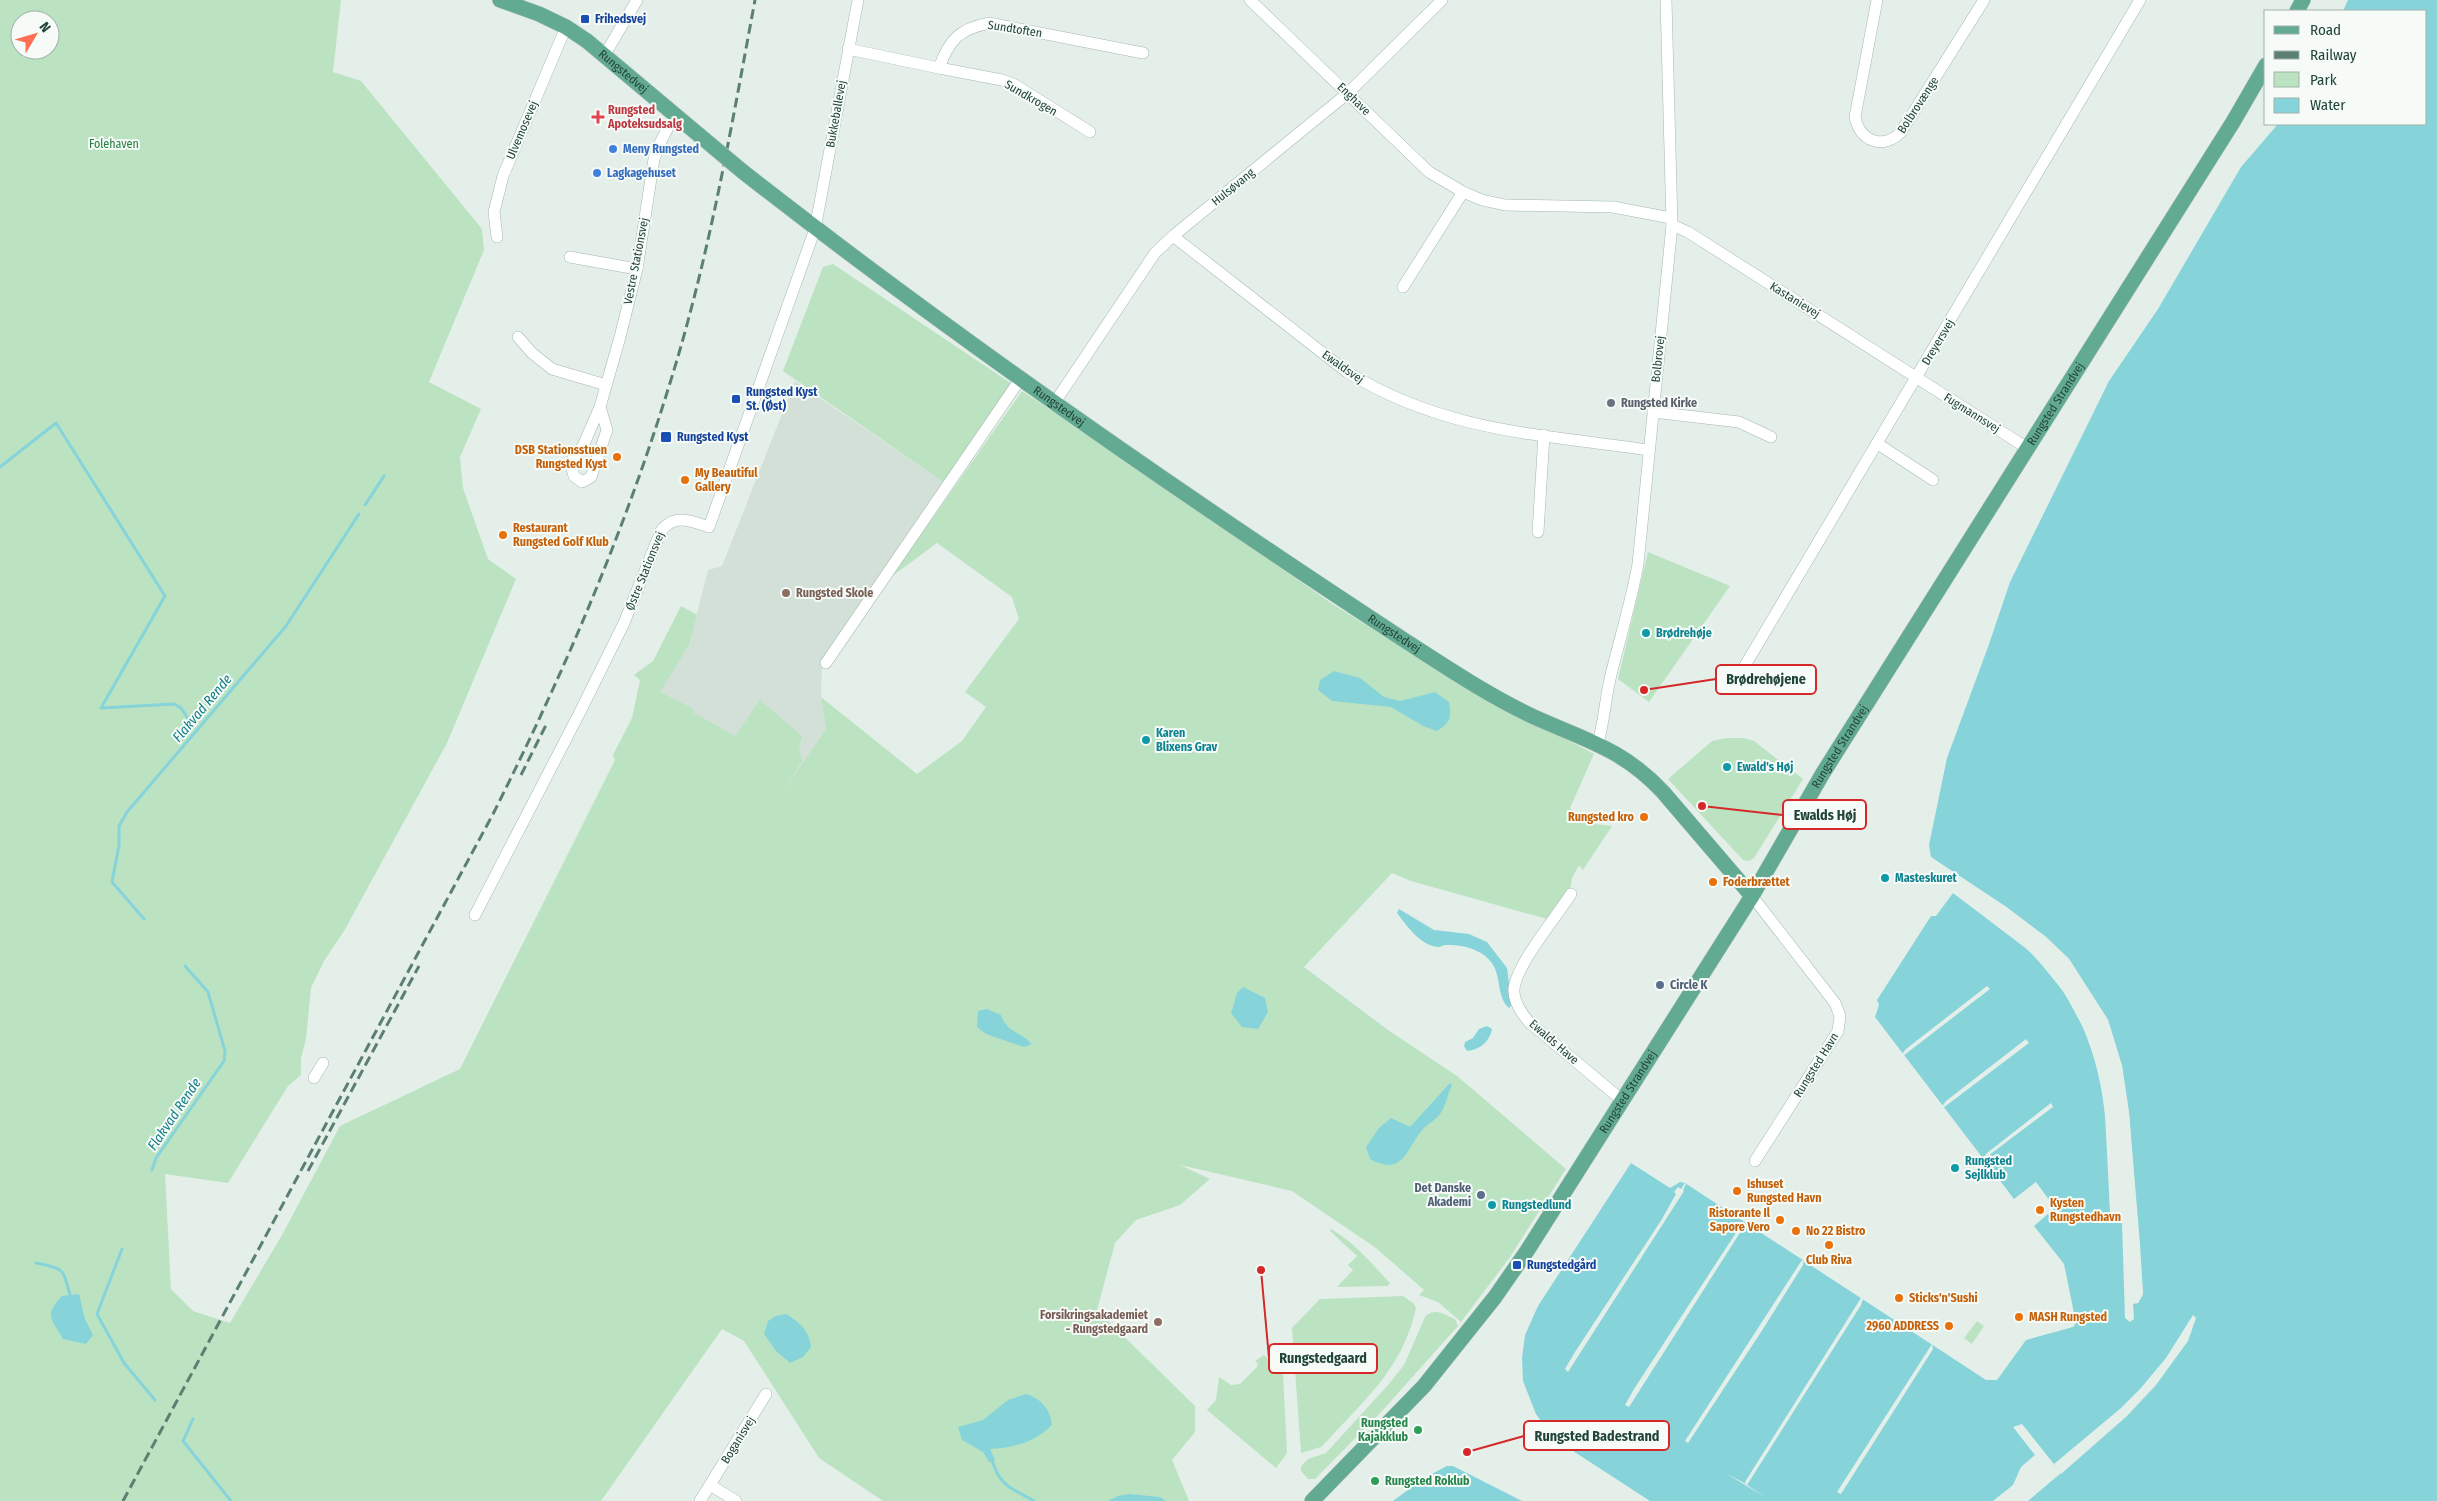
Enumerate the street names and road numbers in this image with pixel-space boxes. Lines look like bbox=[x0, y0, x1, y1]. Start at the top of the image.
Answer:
street label: Sundtoften bbox=[987, 18, 1043, 40]
street label: Rungstedvej bbox=[596, 47, 651, 96]
street label: Bolbrovænge bbox=[1895, 74, 1942, 136]
street label: Sundkrogen bbox=[1002, 77, 1060, 119]
street label: Bukkeballevej bbox=[823, 79, 849, 149]
street label: Enghave bbox=[1334, 80, 1374, 118]
street label: Ulvemosevej bbox=[503, 99, 541, 161]
street label: Hulsøvang bbox=[1209, 165, 1258, 209]
street label: Vestre Stationsvej bbox=[621, 217, 651, 305]
street label: Kastanievej bbox=[1767, 279, 1823, 321]
street label: Dreyersvej bbox=[1919, 316, 1957, 368]
street label: Bolbrovej bbox=[1649, 335, 1667, 383]
street label: Ewaldsvej bbox=[1319, 348, 1367, 386]
street label: Rungsted Strandvej bbox=[2024, 360, 2087, 448]
street label: Rungstedvej bbox=[1031, 383, 1088, 429]
street label: Fugmannsvej bbox=[1941, 390, 2003, 436]
street label: Østre Stationsvej bbox=[623, 530, 667, 612]
street label: Rungstedvej bbox=[1365, 611, 1423, 656]
street label: Rungsted Strandvej bbox=[1809, 702, 1871, 791]
street label: Ewalds Have bbox=[1527, 1017, 1582, 1067]
street label: Rungsted Havn bbox=[1791, 1030, 1841, 1100]
street label: Rungsted Strandvej bbox=[1596, 1048, 1659, 1136]
street label: Boganisvej bbox=[718, 1414, 758, 1466]

